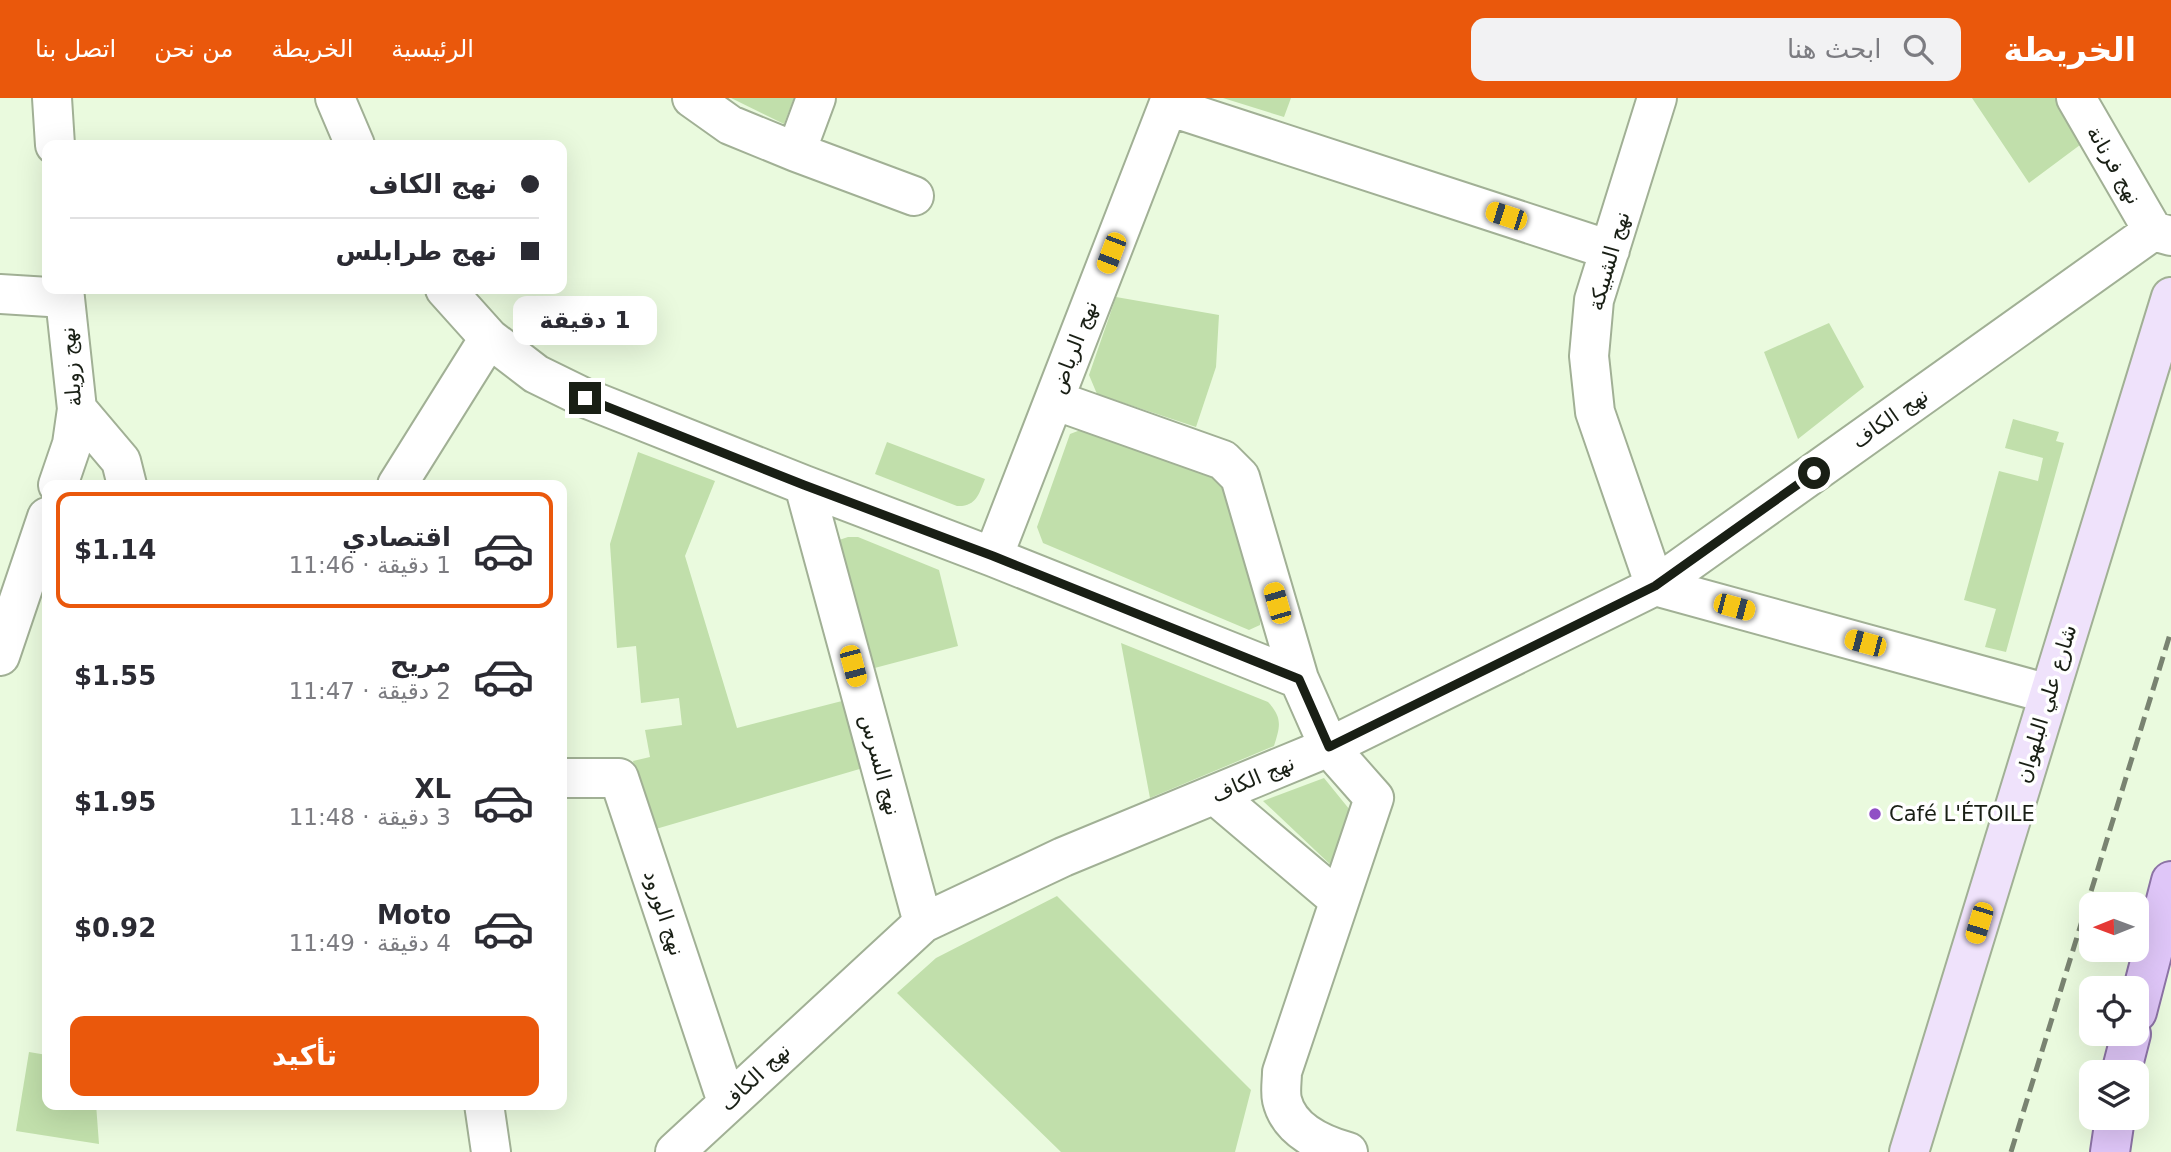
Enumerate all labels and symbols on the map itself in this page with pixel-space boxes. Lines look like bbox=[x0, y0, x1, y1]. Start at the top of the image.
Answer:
street label: نهج فرنانة bbox=[2082, 121, 2146, 209]
car bbox=[1483, 200, 1530, 232]
street label: نهج الشبيكة bbox=[1583, 209, 1635, 313]
car bbox=[1094, 230, 1129, 276]
callout: 1 دقيقة bbox=[513, 296, 657, 345]
street label: نهج الرياض bbox=[1045, 297, 1103, 397]
street label: نهج زويلة bbox=[56, 326, 86, 408]
route end bbox=[569, 382, 601, 414]
street label: نهج الكاف bbox=[1847, 383, 1933, 453]
route start bbox=[1798, 457, 1830, 489]
car bbox=[1262, 580, 1293, 626]
car bbox=[1711, 591, 1758, 623]
street label: شارع علي البلهوان bbox=[2011, 622, 2081, 786]
car bbox=[1842, 627, 1889, 659]
car bbox=[838, 643, 869, 689]
street label: نهج السرس bbox=[855, 712, 905, 818]
street label: نهج الكاف bbox=[1208, 751, 1298, 807]
place label: Café L'ÉTOILE bbox=[1889, 801, 2035, 826]
marker: Café L'ÉTOILE bbox=[1867, 806, 1883, 822]
street label: نهج الورود bbox=[639, 867, 689, 959]
north arrow bbox=[2079, 892, 2149, 962]
car bbox=[1963, 900, 1996, 946]
street label: نهج الكاف bbox=[715, 1038, 795, 1116]

